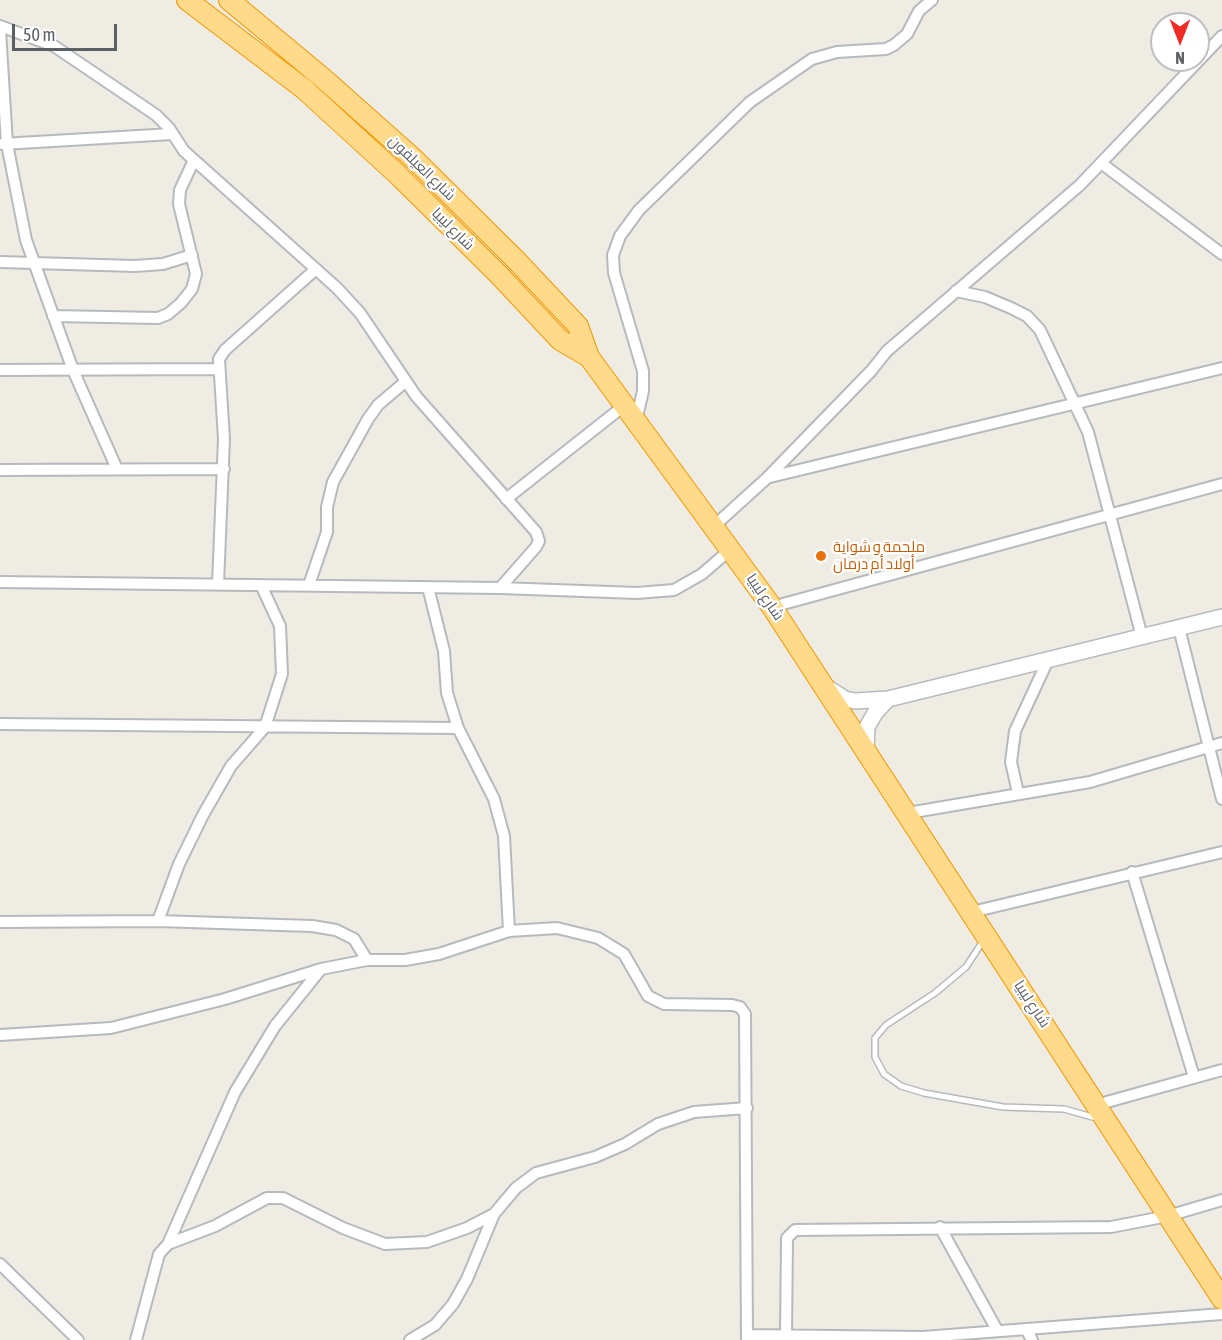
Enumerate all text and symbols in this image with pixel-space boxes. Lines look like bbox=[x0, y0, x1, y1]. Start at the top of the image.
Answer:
scale bar bbox=[15, 12, 120, 50]
north arrow bbox=[1150, 12, 1210, 72]
text: 50 m bbox=[23, 24, 55, 45]
text: N bbox=[1175, 49, 1185, 67]
street label: شارع العيلفون bbox=[385, 132, 459, 204]
street label: شارع ليبيا bbox=[428, 204, 478, 254]
place label: ملحمة و شواية أولاد أم درمان bbox=[833, 538, 925, 573]
marker: ملحمة و شواية أولاد أم درمان bbox=[814, 549, 828, 563]
street label: شارع ليبيا bbox=[742, 570, 788, 624]
street label: شارع ليبيا bbox=[1010, 977, 1054, 1031]

